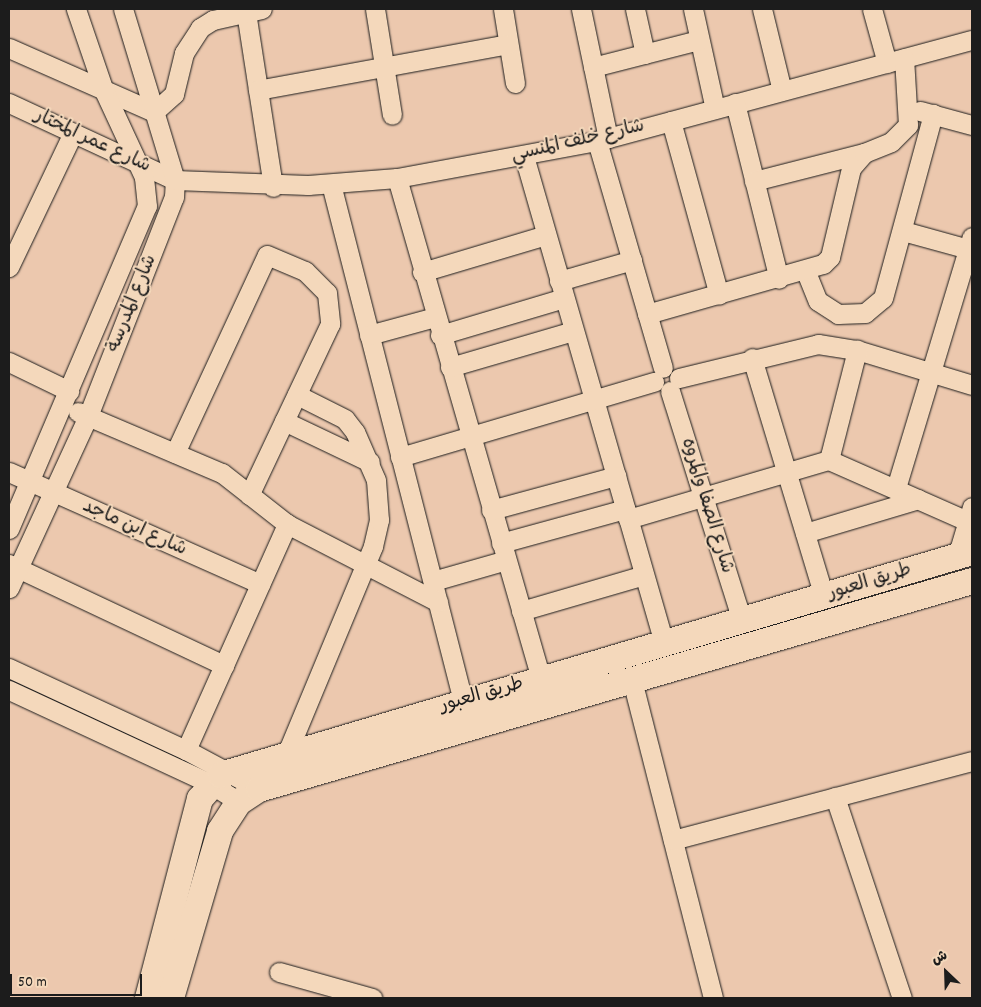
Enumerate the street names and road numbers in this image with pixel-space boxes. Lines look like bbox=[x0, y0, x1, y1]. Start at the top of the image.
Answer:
street label: شارع عمر المختار bbox=[30, 105, 154, 179]
street label: شارع خلف المنسي bbox=[509, 116, 647, 168]
street label: شارع المدرسة bbox=[103, 252, 163, 356]
street label: شارع الصفا والمروه bbox=[675, 436, 737, 576]
street label: شارع ابن ماجد bbox=[78, 496, 190, 562]
street label: طريق العبور bbox=[826, 560, 914, 606]
street label: طريق العبور bbox=[438, 673, 526, 719]

